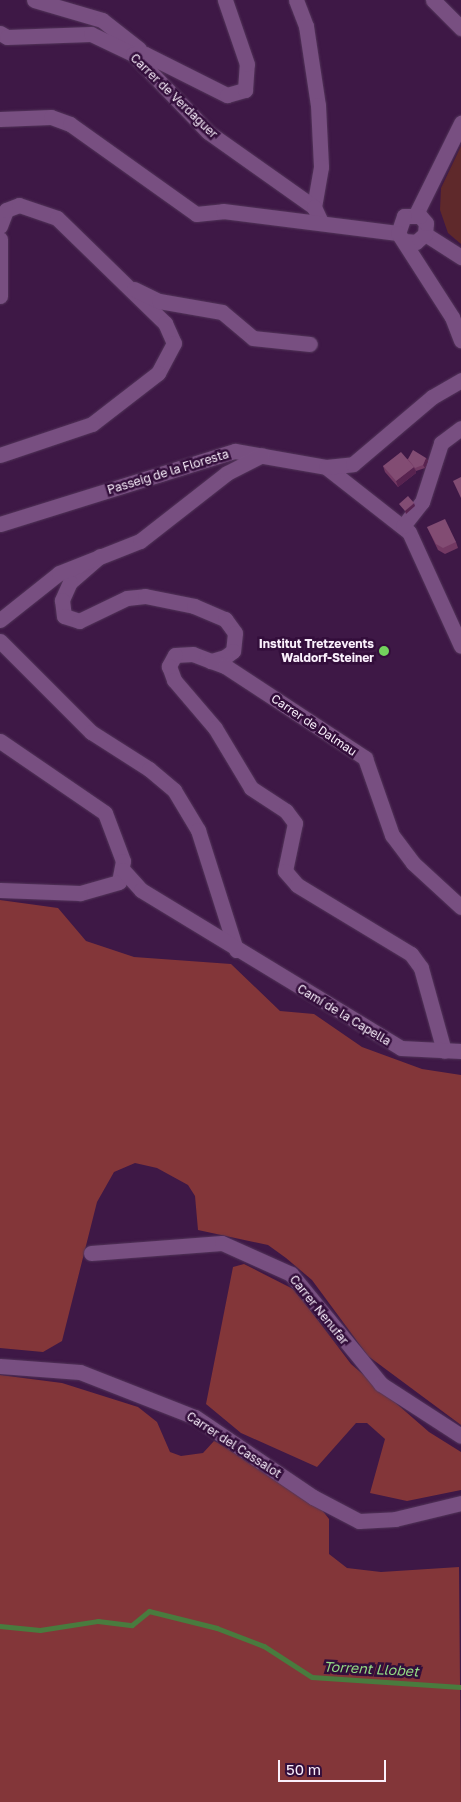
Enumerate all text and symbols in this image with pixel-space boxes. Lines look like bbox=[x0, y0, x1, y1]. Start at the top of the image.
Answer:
street label: Carrer de Verdaguer bbox=[127, 51, 221, 141]
street label: Passeig de la Floresta bbox=[106, 447, 230, 497]
place label: Institut Tretzevents Waldorf-Steiner bbox=[259, 637, 374, 665]
marker: Institut Tretzevents Waldorf-Steiner bbox=[378, 645, 390, 657]
street label: Carrer de Dalmau bbox=[269, 691, 359, 759]
street label: Camí de la Capella bbox=[295, 981, 393, 1049]
street label: Carrer Nenufar bbox=[287, 1272, 351, 1348]
street label: Carrer del Cassalot bbox=[184, 1409, 284, 1481]
water label: Torrent Llobet bbox=[323, 1658, 419, 1680]
scale bar bbox=[281, 1750, 388, 1782]
text: 50 m bbox=[286, 1760, 321, 1778]

